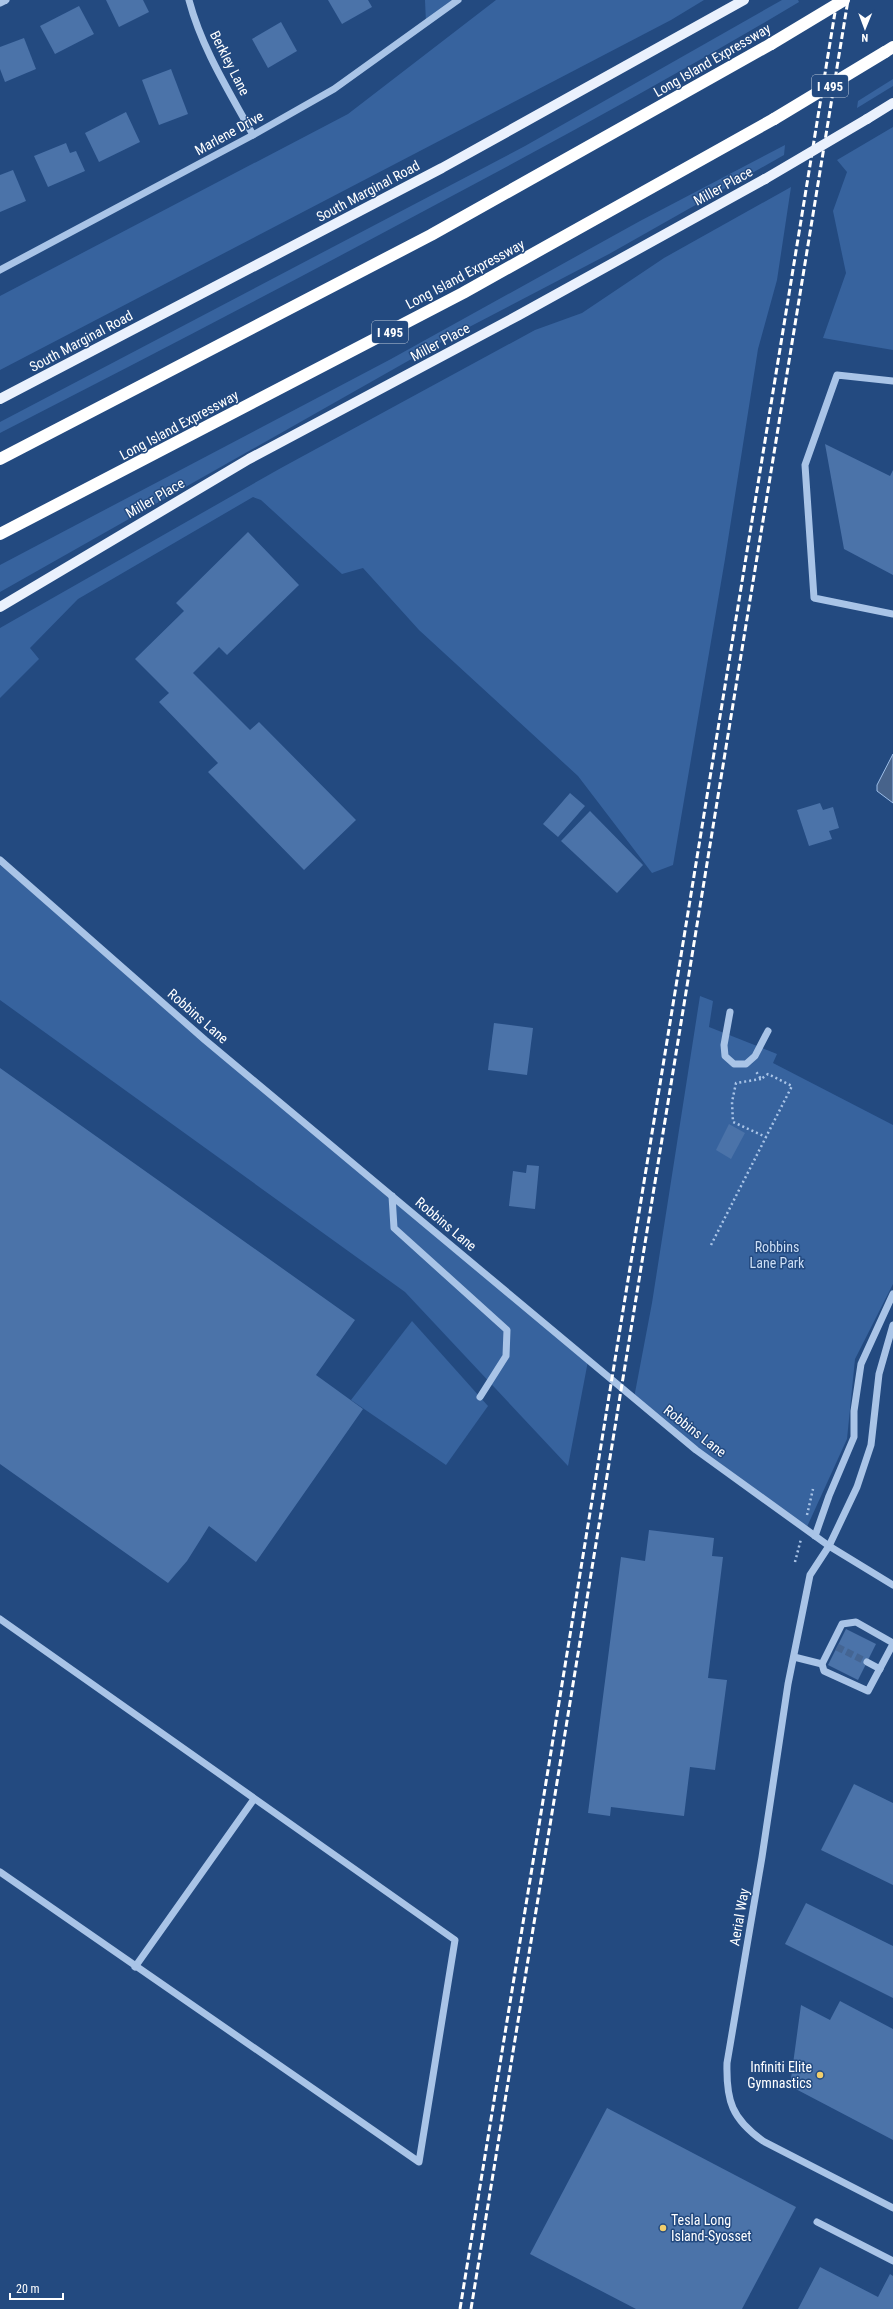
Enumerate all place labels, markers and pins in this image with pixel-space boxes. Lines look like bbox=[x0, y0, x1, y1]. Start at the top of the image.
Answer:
place label: Infiniti Elite Gymnastics bbox=[747, 2059, 812, 2091]
marker: Infiniti Elite Gymnastics bbox=[815, 2070, 825, 2080]
place label: Tesla Long Island-Syosset bbox=[671, 2212, 752, 2244]
marker: Tesla Long Island-Syosset bbox=[658, 2223, 668, 2233]

